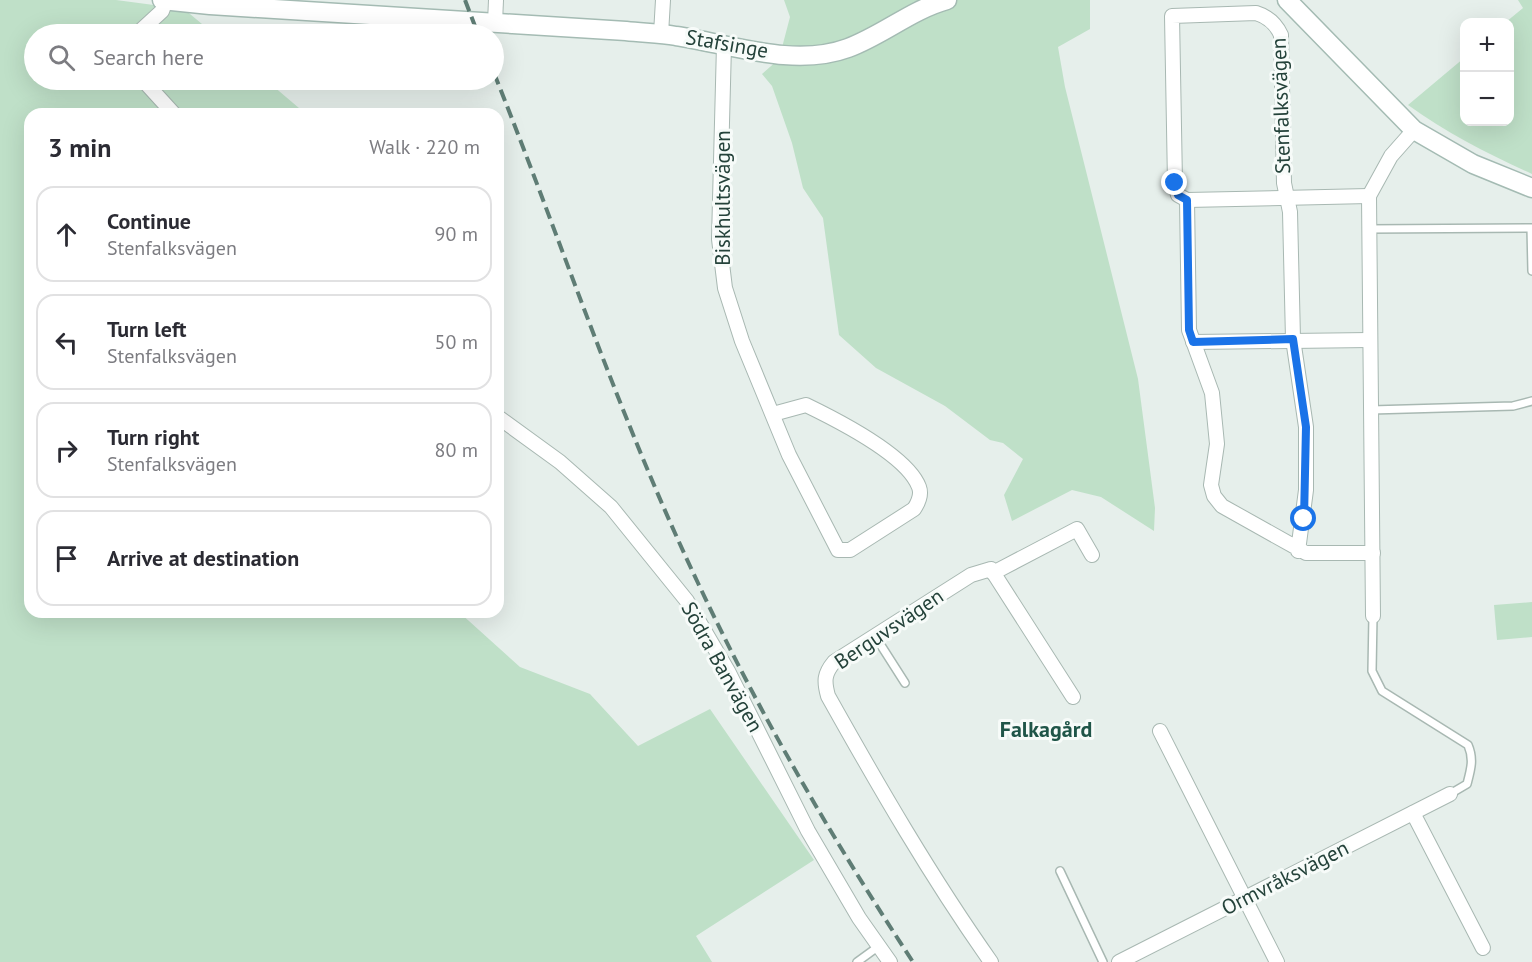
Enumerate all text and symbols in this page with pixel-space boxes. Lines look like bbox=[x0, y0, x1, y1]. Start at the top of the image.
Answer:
map controls bbox=[1460, 18, 1514, 126]
button: + bbox=[1460, 18, 1514, 72]
street label: Stafsinge bbox=[684, 23, 770, 64]
search box bbox=[24, 24, 504, 90]
street label: Stenfalksvägen bbox=[1265, 37, 1296, 175]
icon: search bbox=[45, 41, 78, 74]
text: Search here bbox=[93, 43, 204, 71]
button: − bbox=[1460, 72, 1514, 126]
street label: Biskhultsvägen bbox=[709, 130, 736, 266]
text: 3 min bbox=[48, 131, 111, 164]
text: Walk · 220 m bbox=[369, 134, 480, 160]
route end bbox=[1161, 169, 1187, 195]
text: Continue bbox=[107, 207, 191, 235]
icon: ahead bbox=[50, 218, 83, 251]
text: 90 m bbox=[435, 221, 478, 247]
text: Stenfalksvägen bbox=[107, 235, 237, 261]
text: Turn left bbox=[107, 315, 187, 343]
icon: left bbox=[50, 326, 83, 359]
text: 50 m bbox=[435, 329, 478, 355]
text: Stenfalksvägen bbox=[107, 343, 237, 369]
text: Turn right bbox=[107, 423, 199, 451]
icon: right bbox=[50, 434, 83, 467]
text: 80 m bbox=[435, 437, 478, 463]
text: Stenfalksvägen bbox=[107, 451, 237, 477]
route start bbox=[1290, 505, 1316, 531]
icon: arrive bbox=[50, 542, 83, 575]
text: Arrive at destination bbox=[107, 544, 299, 572]
street label: Berguvsvägen bbox=[829, 582, 948, 675]
street label: Södra Banvägen bbox=[675, 597, 769, 737]
district label: Falkagård bbox=[1000, 715, 1092, 743]
street label: Ormvråksvägen bbox=[1217, 834, 1353, 921]

